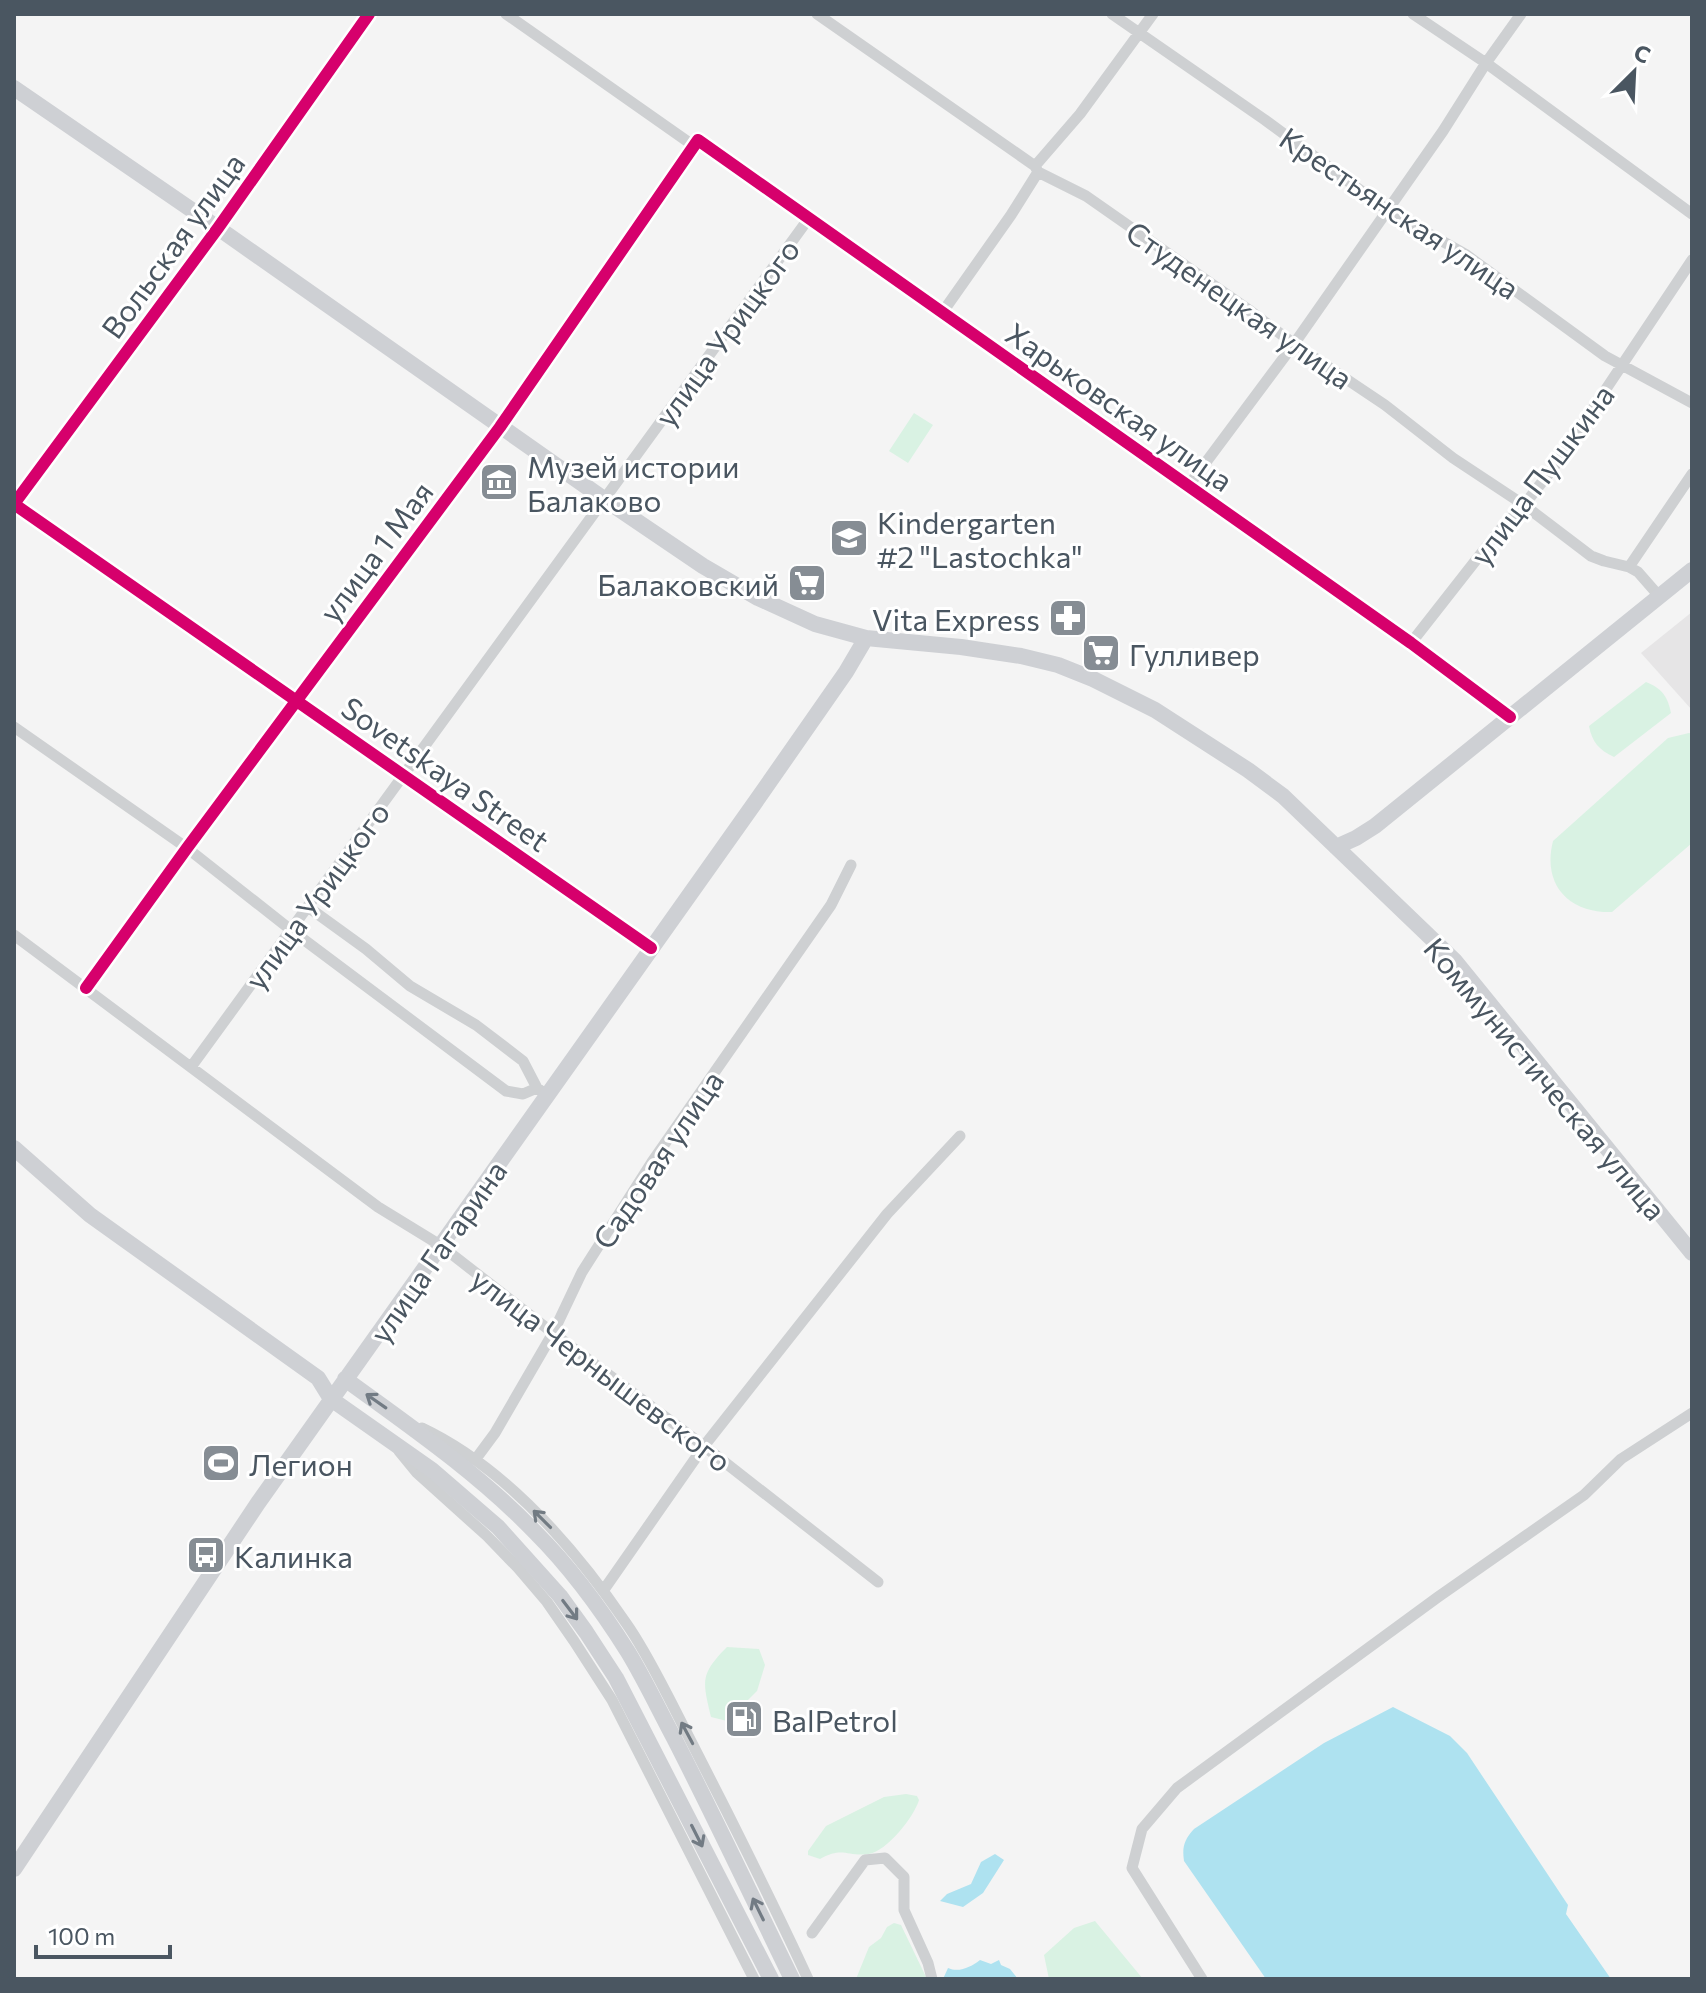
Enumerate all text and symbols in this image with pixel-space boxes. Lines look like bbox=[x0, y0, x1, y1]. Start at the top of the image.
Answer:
north arrow bbox=[1594, 32, 1674, 112]
text: С bbox=[1630, 38, 1655, 69]
street label: Крестьянская улица bbox=[1273, 118, 1527, 306]
street label: Вольская улица bbox=[92, 145, 252, 345]
street label: Студенецкая улица bbox=[1120, 212, 1360, 396]
street label: улица Урицкого bbox=[646, 231, 806, 433]
street label: Харьковская улица bbox=[1000, 314, 1240, 498]
street label: улица Пушкина bbox=[1461, 376, 1621, 572]
place label: Музей истории Балаково bbox=[527, 447, 739, 518]
museum icon: Музей истории Балаково bbox=[478, 461, 520, 503]
street label: улица 1 Мая bbox=[310, 474, 440, 628]
place label: Kindergarten #2 "Lastochka" bbox=[877, 503, 1083, 574]
school or university icon: Kindergarten #2 "Lastochka" bbox=[828, 517, 870, 559]
supermarket icon: Балаковский bbox=[786, 562, 828, 604]
place label: Балаковский bbox=[597, 565, 779, 602]
pharmacy icon: Vita Express bbox=[1047, 597, 1089, 639]
place label: Vita Express bbox=[872, 600, 1040, 637]
supermarket icon: Гулливер bbox=[1080, 632, 1122, 674]
place label: Гулливер bbox=[1129, 635, 1260, 672]
street label: Sovetskaya Street bbox=[335, 688, 557, 858]
street label: улица Урицкого bbox=[236, 794, 396, 996]
street label: Коммунистическая улица bbox=[1417, 929, 1675, 1227]
street label: Садовая улица bbox=[584, 1063, 730, 1255]
street label: улица Гагарина bbox=[361, 1153, 513, 1349]
street label: улица Чернышевского bbox=[465, 1259, 739, 1479]
one-way arrow bbox=[365, 1393, 387, 1409]
sports icon: Легион bbox=[200, 1442, 242, 1484]
place label: Легион bbox=[249, 1445, 353, 1482]
one-way arrow bbox=[533, 1510, 552, 1529]
bus stop icon: Калинка bbox=[185, 1534, 227, 1576]
place label: Калинка bbox=[234, 1537, 353, 1574]
one-way arrow bbox=[562, 1598, 578, 1620]
fuel station icon: BalPetrol bbox=[723, 1698, 765, 1740]
place label: BalPetrol bbox=[772, 1701, 898, 1738]
one-way arrow bbox=[679, 1722, 694, 1746]
one-way arrow bbox=[690, 1823, 705, 1847]
one-way arrow bbox=[750, 1897, 765, 1921]
scale bar bbox=[36, 1909, 170, 1959]
text: 100 m bbox=[48, 1921, 115, 1950]

